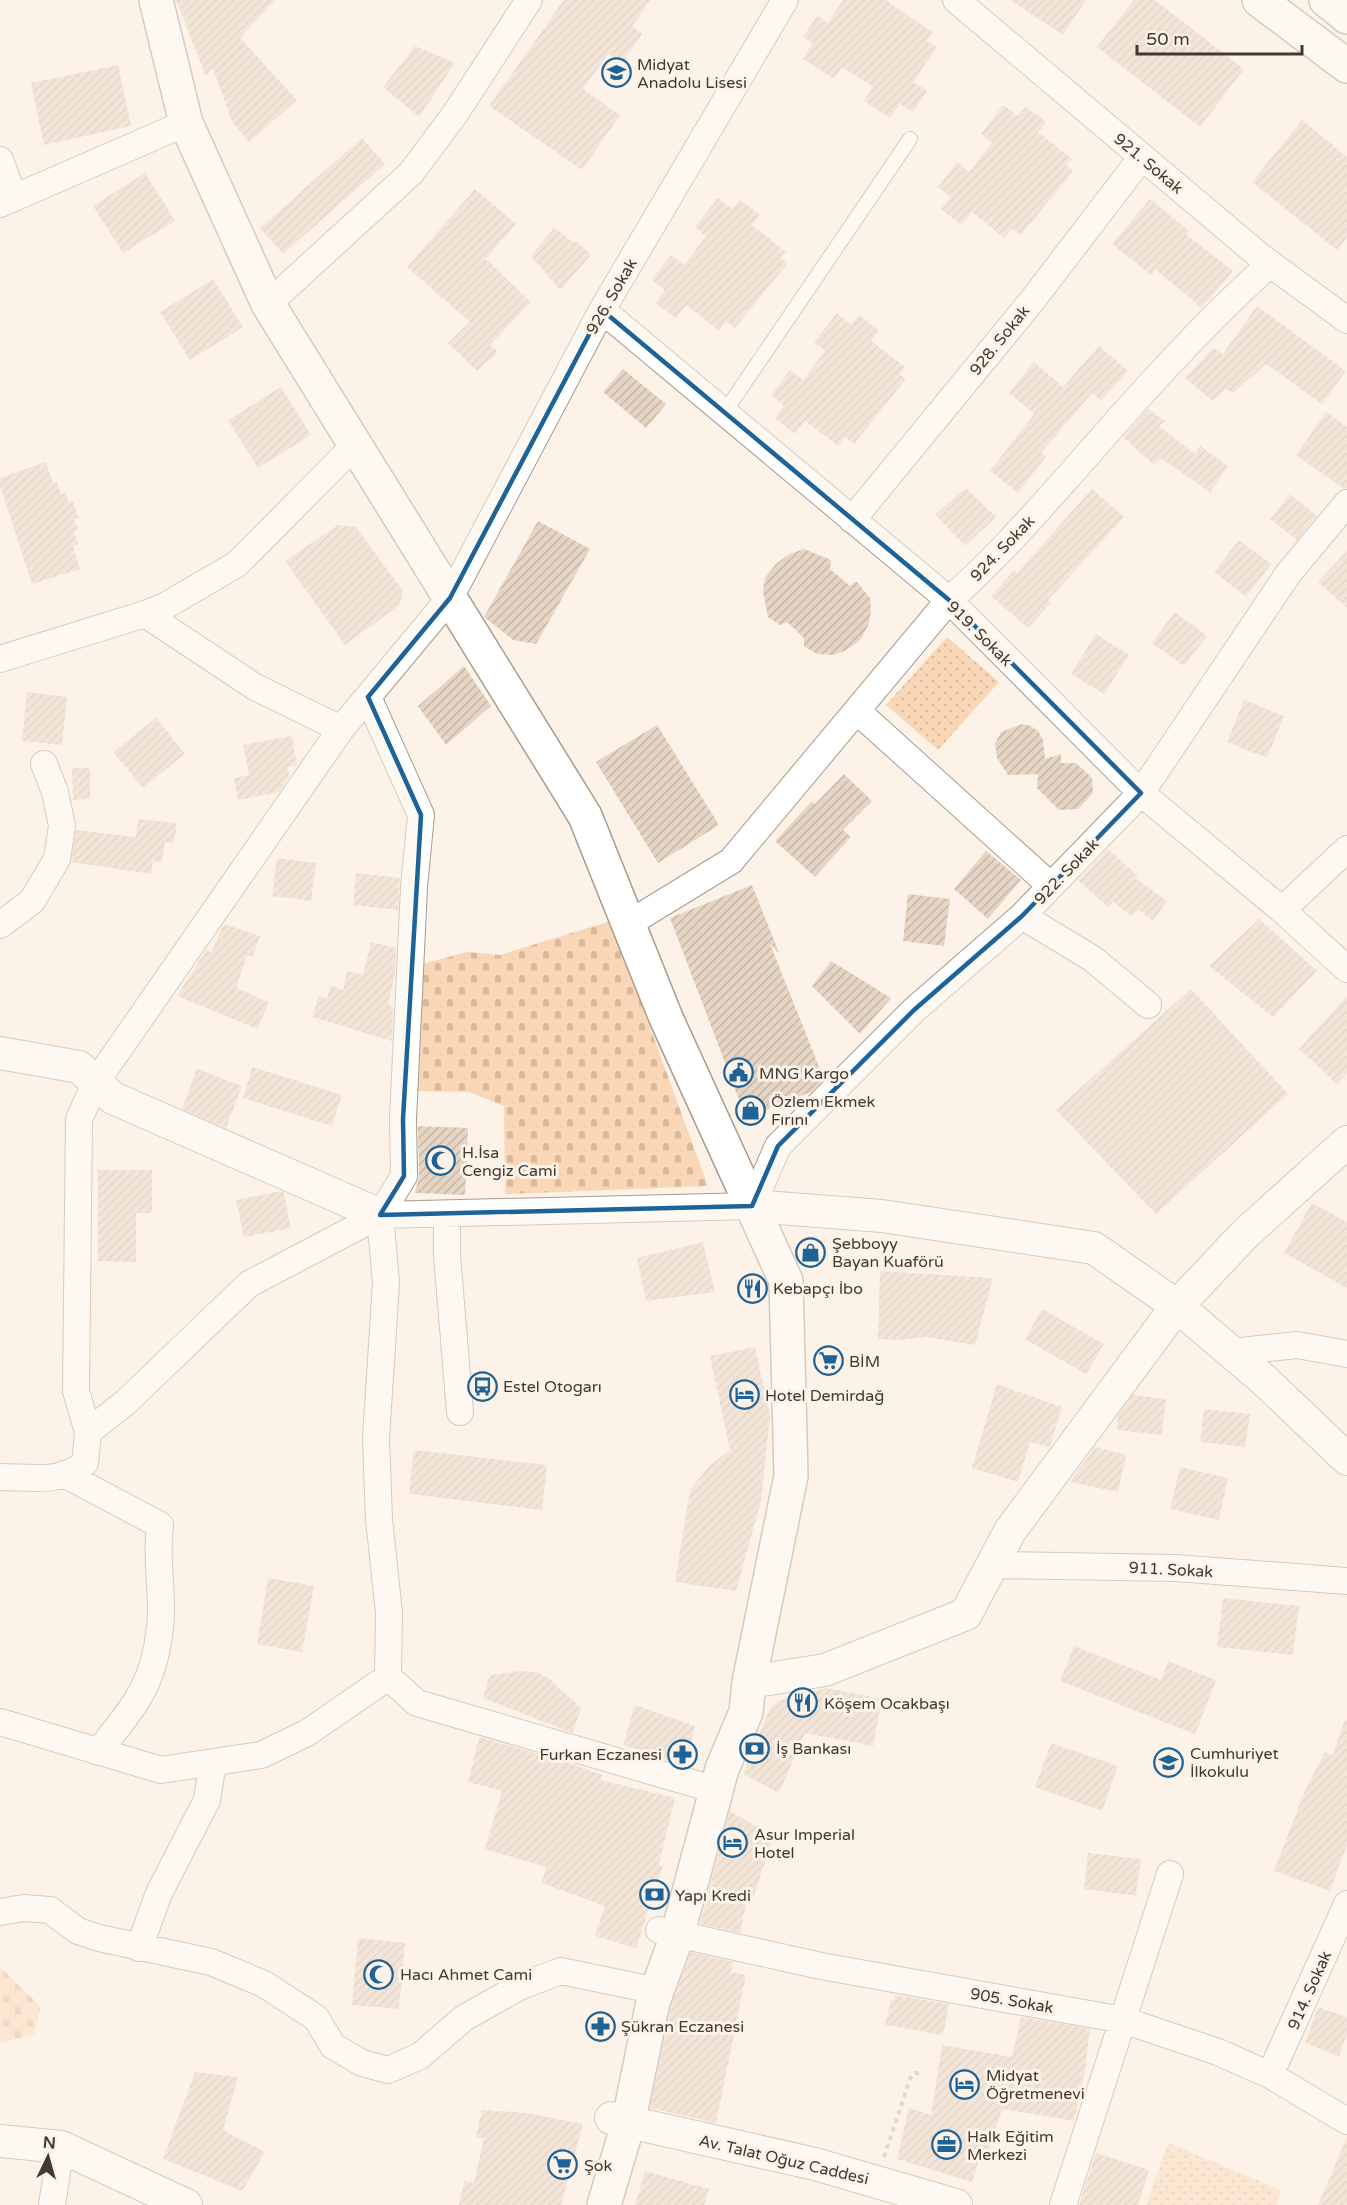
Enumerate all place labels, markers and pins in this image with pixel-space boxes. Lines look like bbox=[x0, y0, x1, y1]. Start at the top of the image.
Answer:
place label: Midyat Anadolu Lisesi bbox=[637, 55, 747, 93]
school or university icon: Midyat Anadolu Lisesi bbox=[600, 57, 632, 89]
public building icon: MNG Kargo bbox=[722, 1057, 754, 1089]
place label: MNG Kargo bbox=[759, 1064, 849, 1084]
place label: Özlem Ekmek Fırını bbox=[771, 1092, 876, 1130]
shop icon: Özlem Ekmek Fırını bbox=[734, 1094, 766, 1126]
place label: H.İsa Cengiz Cami bbox=[462, 1143, 557, 1181]
mosque icon: H.İsa Cengiz Cami bbox=[425, 1145, 457, 1177]
place label: Şebboyy Bayan Kuaförü bbox=[832, 1234, 944, 1272]
shop icon: Şebboyy Bayan Kuaförü bbox=[795, 1236, 827, 1268]
restaurant icon: Kebapçı İbo bbox=[736, 1272, 768, 1304]
place label: Kebapçı İbo bbox=[773, 1279, 863, 1299]
supermarket icon: BİM bbox=[812, 1345, 844, 1377]
place label: BİM bbox=[849, 1352, 880, 1372]
bus stop icon: Estel Otogarı bbox=[466, 1370, 498, 1402]
place label: Estel Otogarı bbox=[503, 1377, 602, 1397]
hotel icon: Hotel Demirdağ bbox=[728, 1379, 760, 1411]
place label: Hotel Demirdağ bbox=[765, 1386, 884, 1406]
restaurant icon: Köşem Ocakbaşı bbox=[787, 1687, 819, 1719]
place label: Köşem Ocakbaşı bbox=[824, 1694, 950, 1714]
bank icon: İş Bankası bbox=[739, 1732, 771, 1764]
pharmacy icon: Furkan Eczanesi bbox=[667, 1738, 699, 1770]
place label: İş Bankası bbox=[776, 1739, 851, 1759]
place label: Cumhuriyet İlkokulu bbox=[1190, 1744, 1279, 1782]
place label: Furkan Eczanesi bbox=[540, 1745, 662, 1765]
school or university icon: Cumhuriyet İlkokulu bbox=[1153, 1746, 1185, 1778]
place label: Asur Imperial Hotel bbox=[754, 1825, 855, 1863]
hotel icon: Asur Imperial Hotel bbox=[717, 1827, 749, 1859]
bank icon: Yapı Kredi bbox=[638, 1879, 670, 1911]
place label: Yapı Kredi bbox=[675, 1886, 751, 1906]
mosque icon: Hacı Ahmet Cami bbox=[363, 1958, 395, 1990]
place label: Hacı Ahmet Cami bbox=[400, 1965, 532, 1985]
pharmacy icon: Şükran Eczanesi bbox=[584, 2010, 616, 2042]
place label: Şükran Eczanesi bbox=[621, 2017, 744, 2037]
place label: Midyat Öğretmenevi bbox=[986, 2066, 1085, 2104]
hotel icon: Midyat Öğretmenevi bbox=[949, 2068, 981, 2100]
place label: Halk Eğitim Merkezi bbox=[967, 2127, 1054, 2165]
office icon: Halk Eğitim Merkezi bbox=[930, 2129, 962, 2161]
supermarket icon: Şok bbox=[547, 2149, 579, 2181]
place label: Şok bbox=[584, 2156, 613, 2176]

